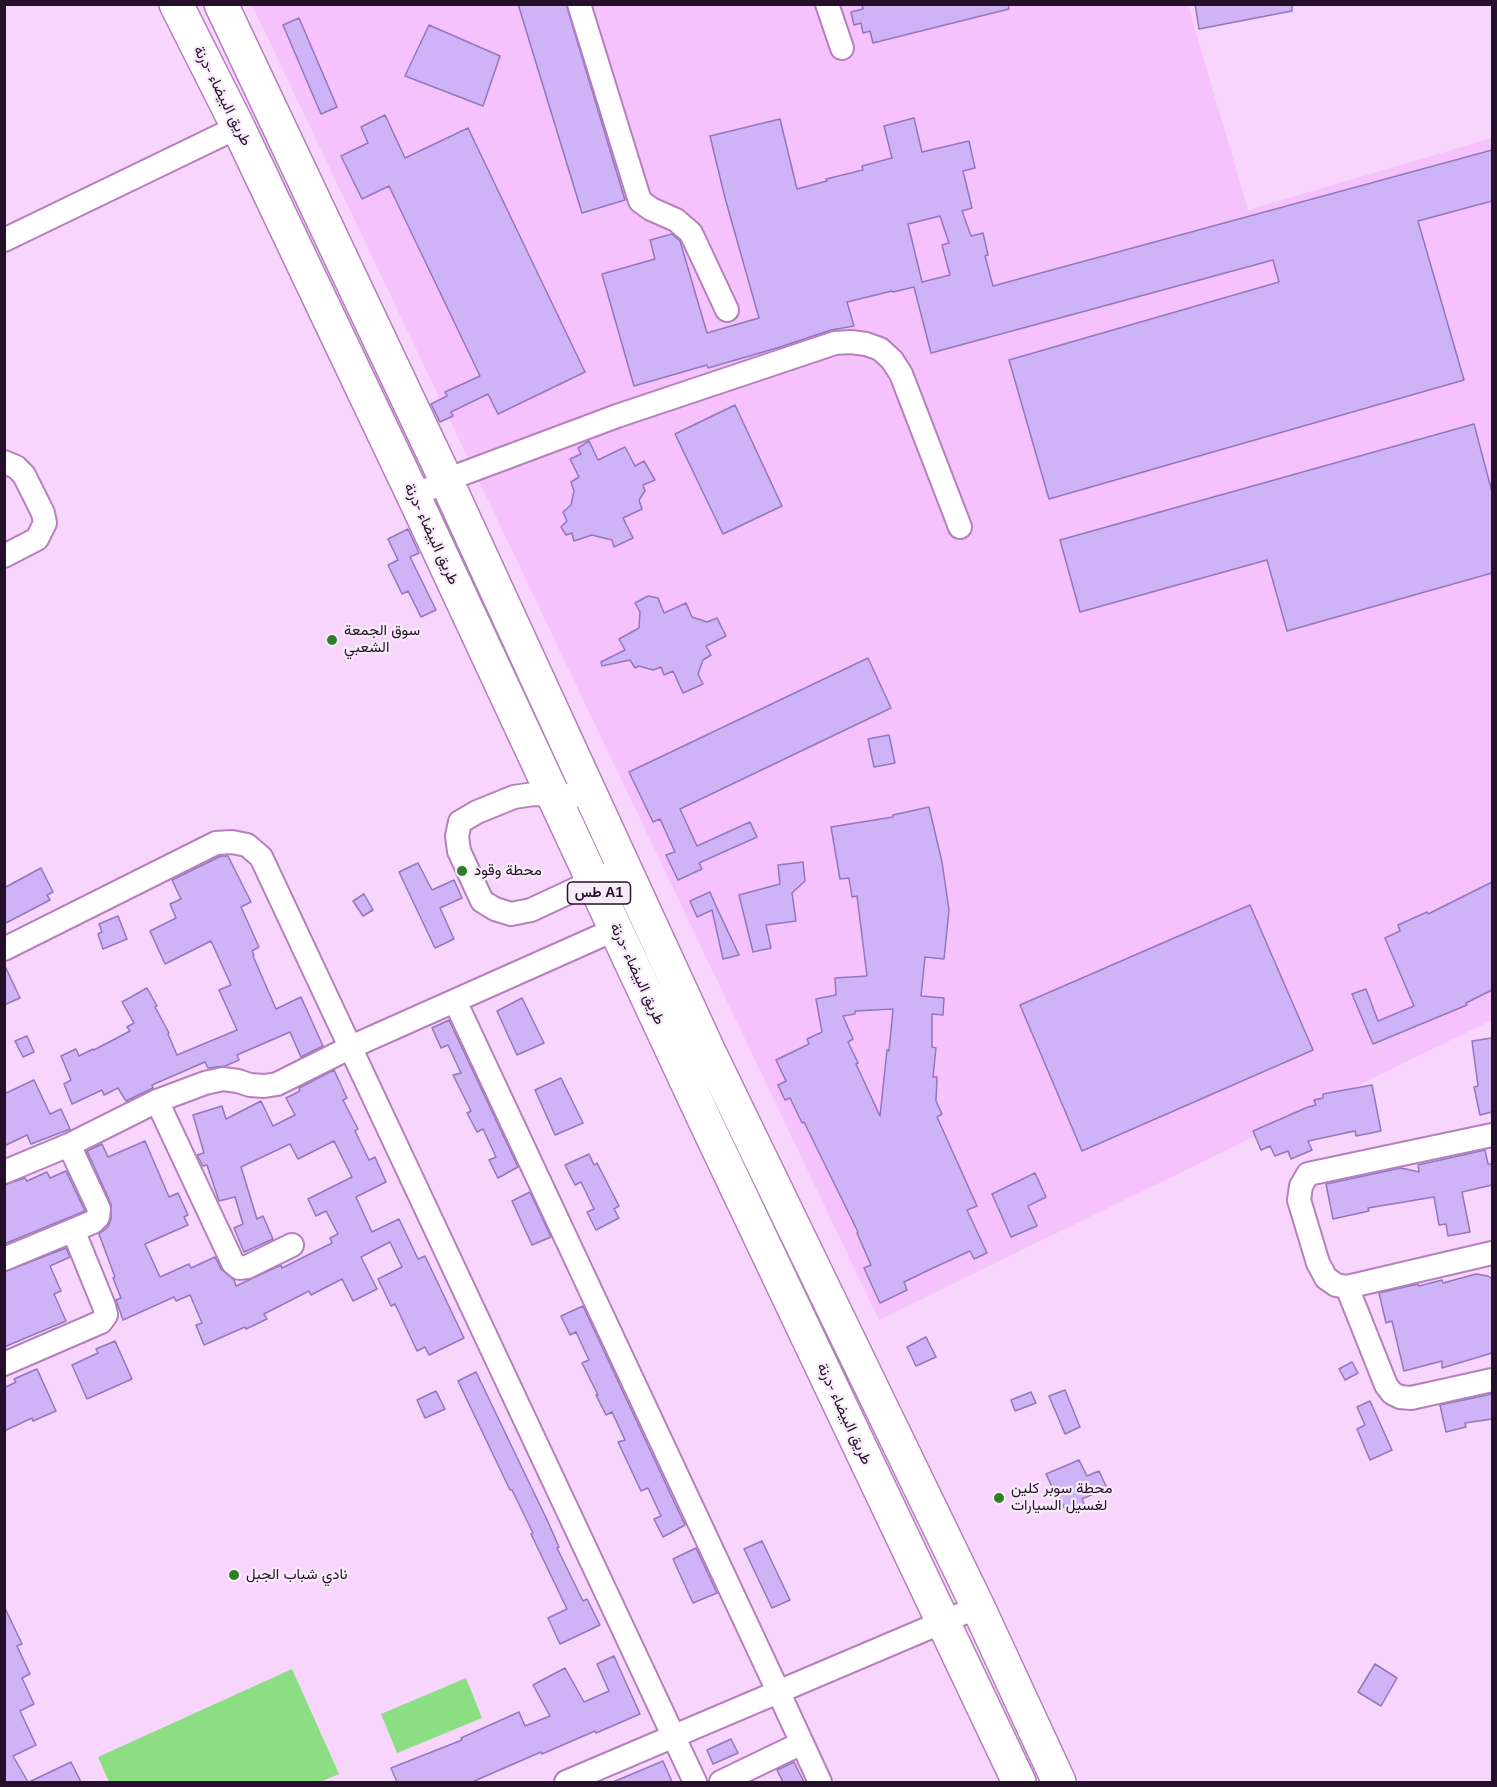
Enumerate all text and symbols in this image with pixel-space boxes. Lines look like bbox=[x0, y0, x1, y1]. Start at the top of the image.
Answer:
street label: طريق البيضاء -درنة bbox=[189, 43, 255, 149]
street label: طريق البيضاء -درنة bbox=[400, 480, 462, 588]
place label: سوق الجمعة الشعبي bbox=[344, 622, 420, 657]
marker: سوق الجمعة الشعبي bbox=[325, 633, 339, 647]
place label: محطة وقود bbox=[474, 862, 542, 880]
marker: محطة وقود bbox=[455, 864, 469, 878]
road number: طس A1 bbox=[568, 882, 630, 904]
street label: طريق البيضاء -درنة bbox=[606, 920, 668, 1028]
street label: طريق البيضاء -درنة bbox=[813, 1360, 875, 1468]
place label: محطة سوبر كلين لغسيل السيارات bbox=[1011, 1480, 1112, 1515]
marker: محطة سوبر كلين لغسيل السيارات bbox=[992, 1491, 1006, 1505]
place label: نادي شباب الجبل bbox=[246, 1566, 348, 1584]
marker: نادي شباب الجبل bbox=[227, 1568, 241, 1582]

